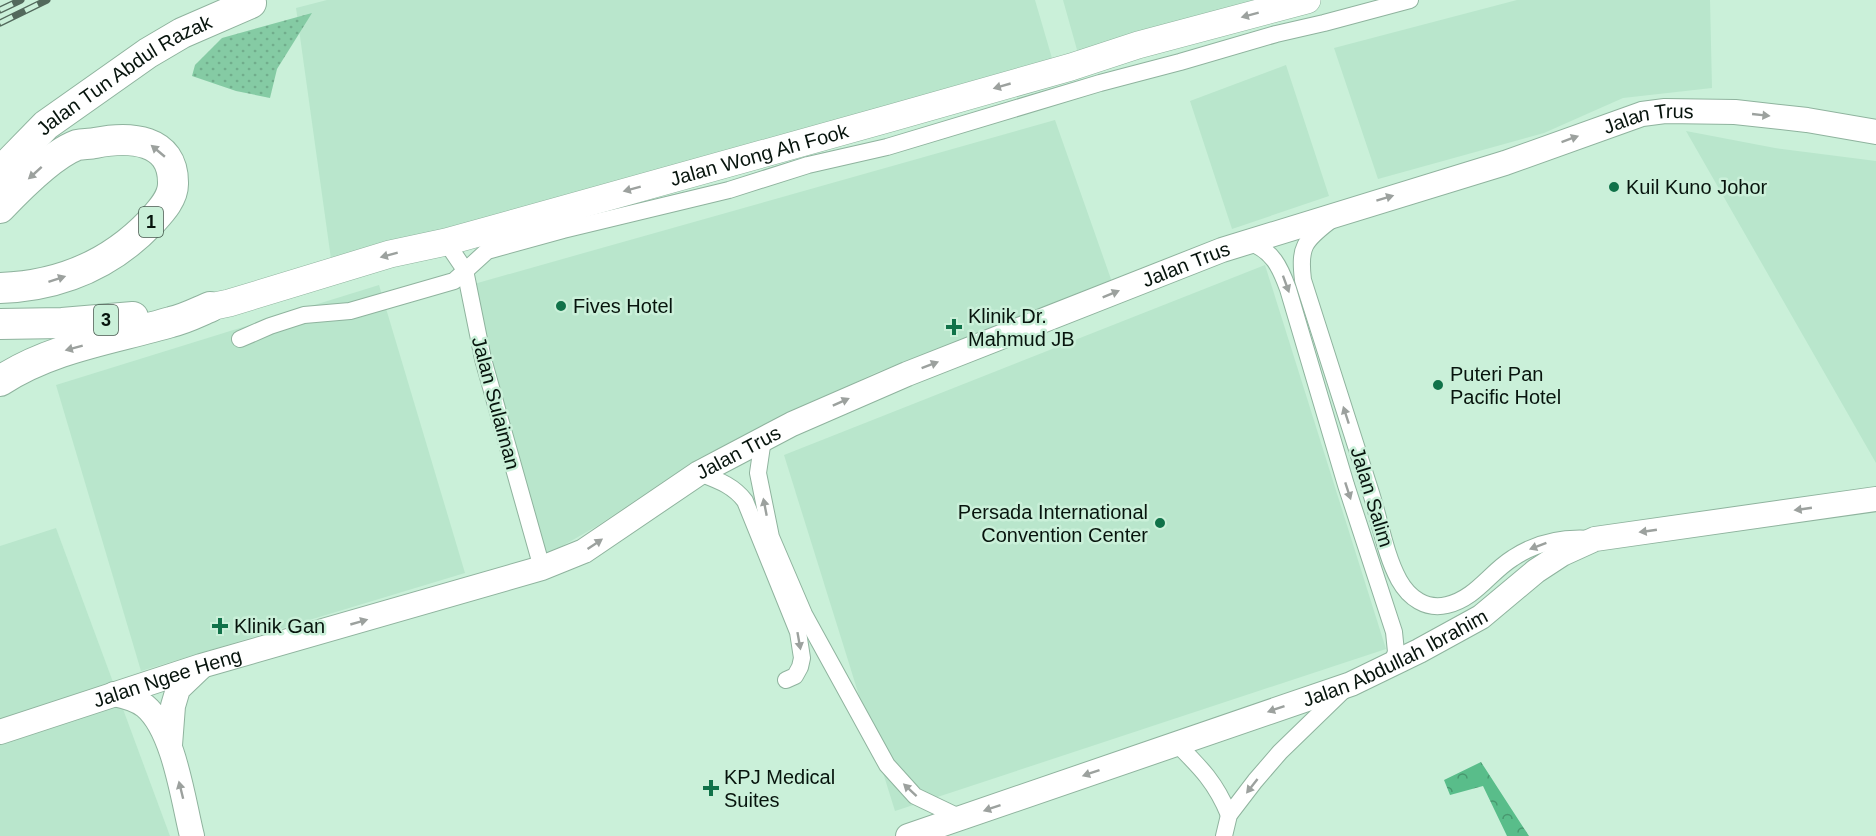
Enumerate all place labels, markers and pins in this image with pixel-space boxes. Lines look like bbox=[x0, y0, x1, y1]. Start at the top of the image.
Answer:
place label: Kuil Kuno Johor bbox=[1626, 176, 1768, 198]
marker: Kuil Kuno Johor bbox=[1607, 180, 1621, 194]
place label: Fives Hotel bbox=[573, 295, 673, 317]
marker: Fives Hotel bbox=[554, 299, 568, 313]
place label: Klinik Dr. Mahmud JB bbox=[968, 305, 1075, 350]
marker: Klinik Dr. Mahmud JB bbox=[945, 318, 963, 336]
place label: Puteri Pan Pacific Hotel bbox=[1450, 363, 1561, 408]
marker: Puteri Pan Pacific Hotel bbox=[1431, 378, 1445, 392]
place label: Persada International Convention Center bbox=[958, 501, 1148, 546]
marker: Persada International Convention Center bbox=[1153, 516, 1167, 530]
place label: Klinik Gan bbox=[234, 615, 325, 637]
marker: Klinik Gan bbox=[211, 617, 229, 635]
place label: KPJ Medical Suites bbox=[724, 766, 835, 811]
marker: KPJ Medical Suites bbox=[702, 779, 720, 797]

